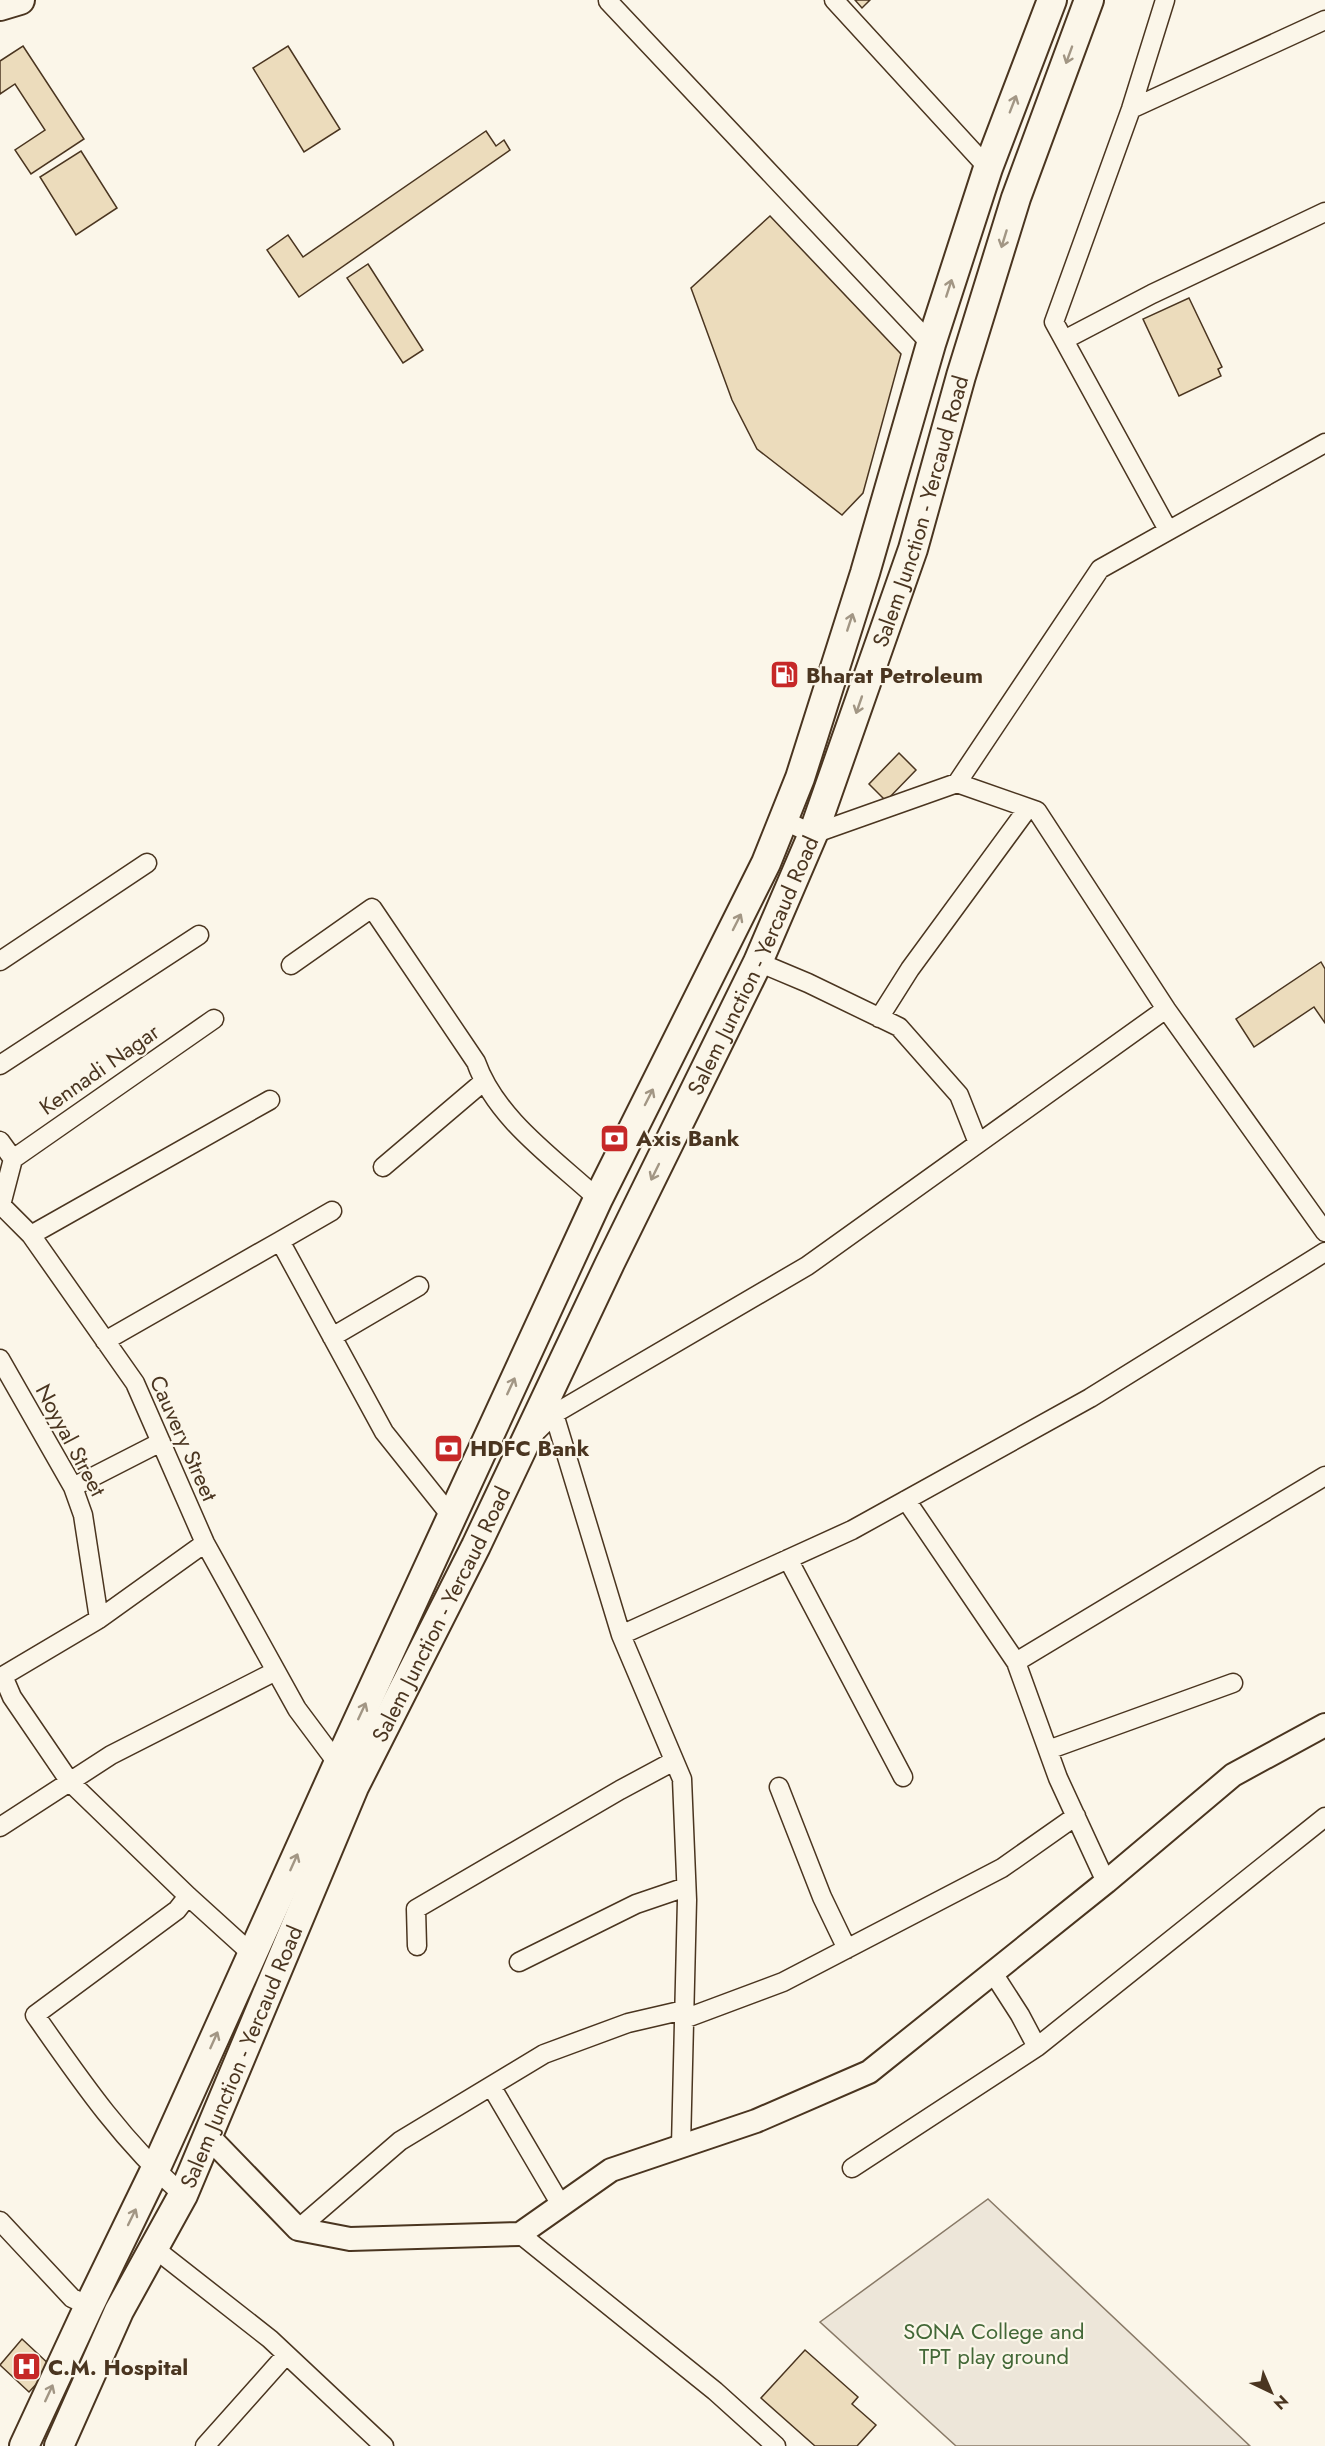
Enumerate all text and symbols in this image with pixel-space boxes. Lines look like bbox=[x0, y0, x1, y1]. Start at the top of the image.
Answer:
one-way arrow bbox=[1062, 45, 1073, 64]
one-way arrow bbox=[1008, 95, 1019, 114]
one-way arrow bbox=[998, 229, 1009, 248]
one-way arrow bbox=[944, 279, 955, 298]
street label: Salem Junction - Yercaud Road bbox=[864, 372, 976, 651]
one-way arrow bbox=[845, 613, 856, 632]
fuel station icon: Bharat Petroleum bbox=[769, 659, 801, 691]
place label: Bharat Petroleum bbox=[806, 659, 983, 691]
one-way arrow bbox=[852, 695, 863, 714]
street label: Salem Junction - Yercaud Road bbox=[679, 831, 826, 1100]
one-way arrow bbox=[731, 914, 743, 932]
street label: Kennadi Nagar bbox=[33, 1016, 166, 1122]
one-way arrow bbox=[644, 1088, 656, 1106]
bank icon: Axis Bank bbox=[599, 1122, 631, 1154]
place label: Axis Bank bbox=[635, 1122, 740, 1154]
one-way arrow bbox=[648, 1163, 660, 1181]
street label: Cauvery Street bbox=[142, 1370, 226, 1507]
street label: Noyyal Street bbox=[28, 1378, 114, 1503]
one-way arrow bbox=[506, 1378, 518, 1396]
bank icon: HDFC Bank bbox=[433, 1432, 465, 1464]
place label: HDFC Bank bbox=[470, 1432, 590, 1464]
street label: Salem Junction - Yercaud Road bbox=[363, 1481, 518, 1748]
one-way arrow bbox=[356, 1703, 368, 1721]
one-way arrow bbox=[288, 1853, 300, 1871]
street label: Salem Junction - Yercaud Road bbox=[172, 1921, 310, 2193]
one-way arrow bbox=[208, 2031, 220, 2049]
one-way arrow bbox=[127, 2208, 139, 2226]
park label: SONA College and TPT play ground bbox=[903, 2315, 1085, 2372]
hospital icon: C.M. Hospital bbox=[11, 2351, 43, 2383]
place label: C.M. Hospital bbox=[48, 2351, 188, 2383]
north arrow bbox=[1241, 2362, 1301, 2422]
one-way arrow bbox=[43, 2384, 55, 2402]
text: N bbox=[1269, 2390, 1294, 2415]

